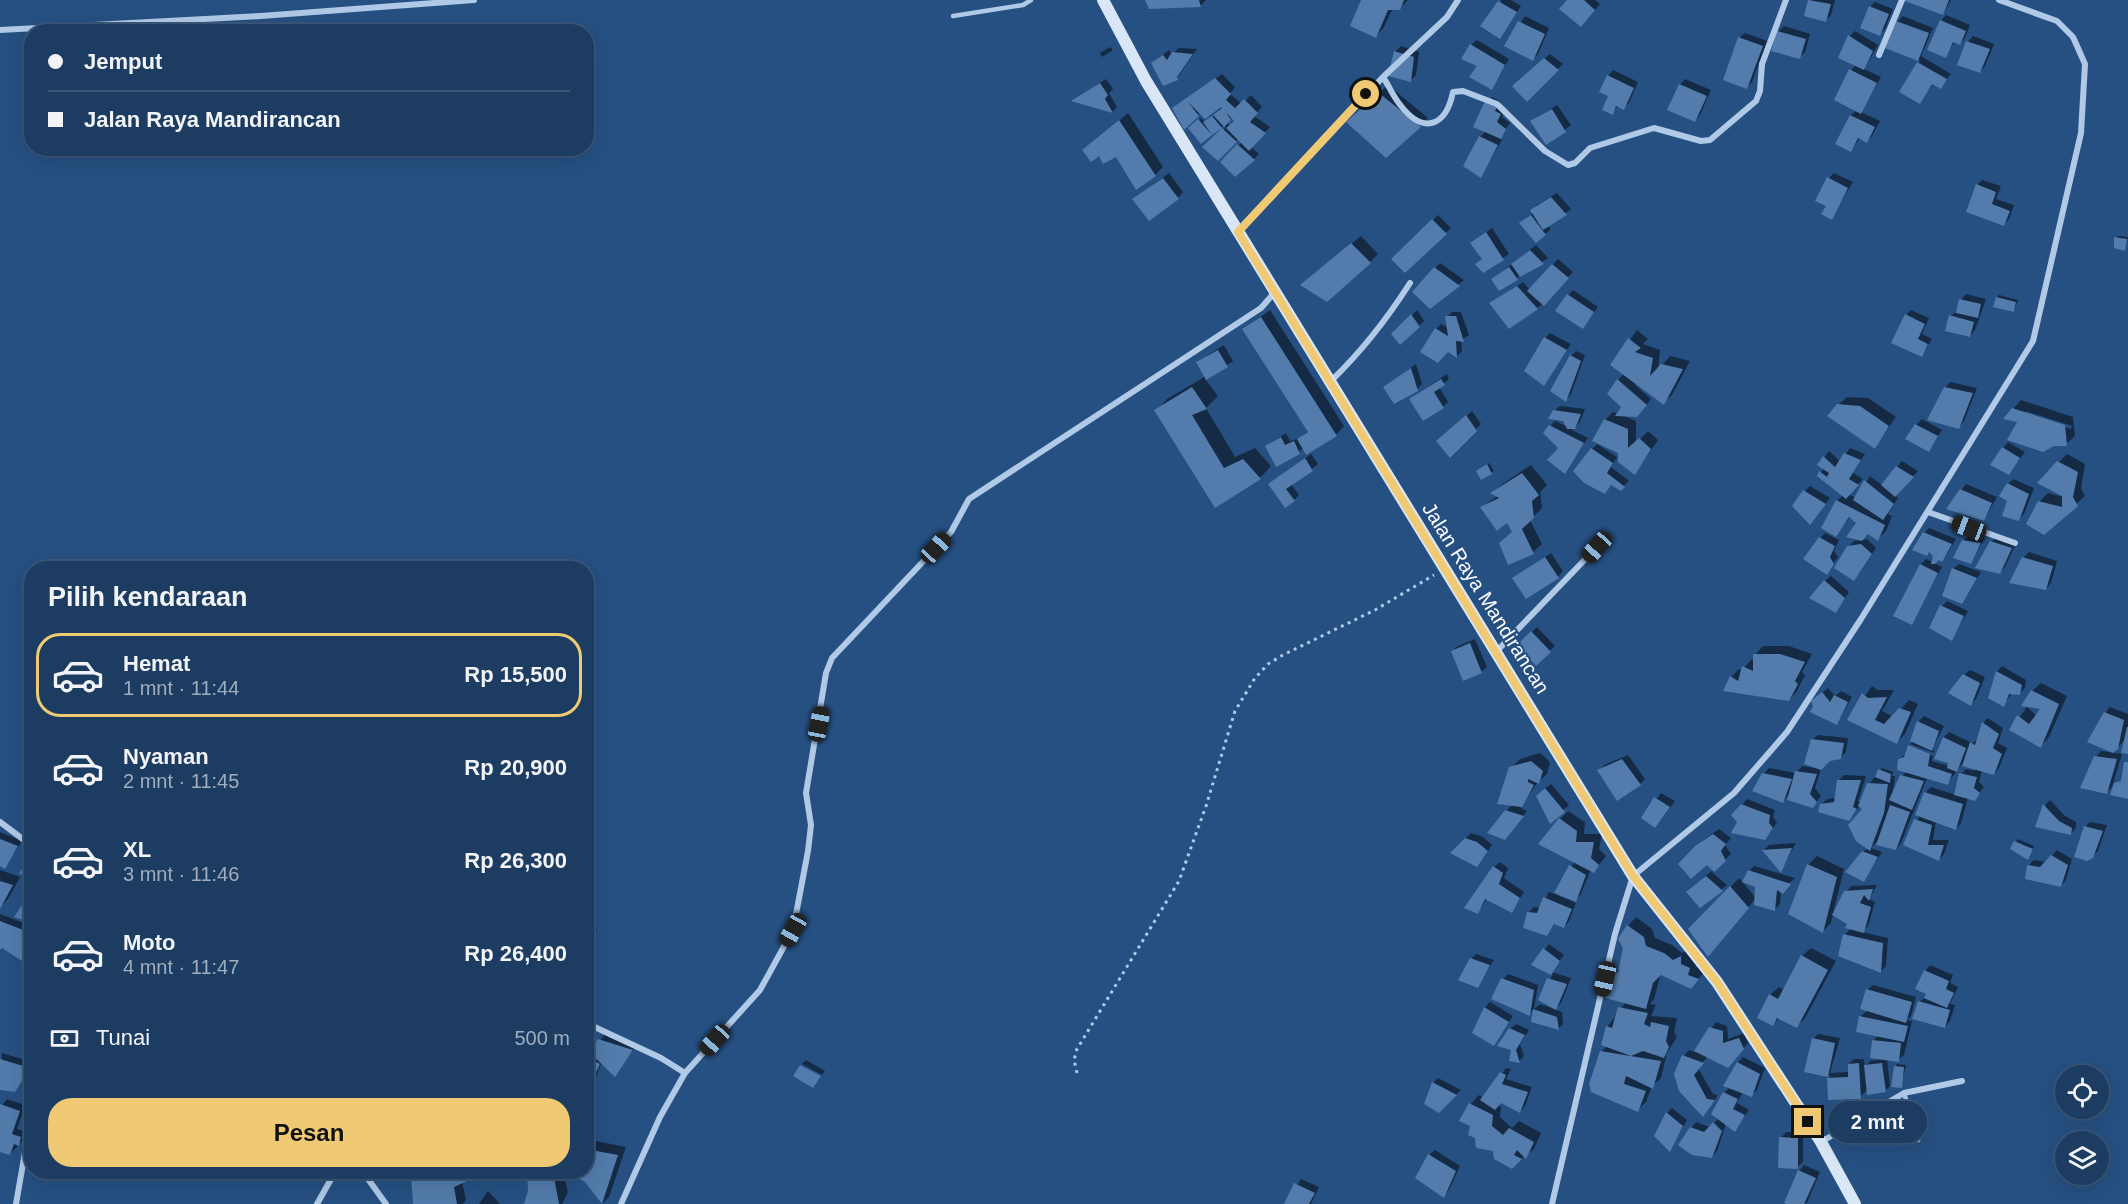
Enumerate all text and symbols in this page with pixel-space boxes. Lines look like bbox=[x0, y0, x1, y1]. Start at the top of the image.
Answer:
text: Jemput bbox=[84, 49, 162, 74]
route start bbox=[1352, 80, 1379, 107]
text: Jalan Raya Mandirancan bbox=[84, 107, 341, 132]
street label: Jalan Raya Mandirancan bbox=[1418, 498, 1554, 698]
car bbox=[1949, 513, 1989, 543]
car bbox=[1578, 528, 1616, 566]
car bbox=[917, 529, 955, 567]
text: Pilih kendaraan bbox=[48, 582, 248, 612]
icon: car bbox=[51, 648, 105, 702]
text: Hemat bbox=[123, 651, 190, 676]
text: Rp 15,500 bbox=[464, 662, 567, 687]
text: 1 mnt · 11:44 bbox=[123, 677, 239, 699]
car bbox=[807, 705, 831, 743]
icon: car bbox=[51, 741, 105, 795]
text: Nyaman bbox=[123, 744, 209, 769]
text: Rp 20,900 bbox=[464, 755, 567, 780]
text: 2 mnt · 11:45 bbox=[123, 770, 239, 792]
icon: car bbox=[51, 834, 105, 888]
text: XL bbox=[123, 837, 151, 862]
text: Rp 26,300 bbox=[464, 848, 567, 873]
text: 3 mnt · 11:46 bbox=[123, 863, 239, 885]
car bbox=[776, 910, 810, 950]
icon: car bbox=[51, 927, 105, 981]
text: Moto bbox=[123, 930, 176, 955]
text: Rp 26,400 bbox=[464, 941, 567, 966]
text: 4 mnt · 11:47 bbox=[123, 956, 239, 978]
car bbox=[1592, 959, 1618, 999]
car bbox=[696, 1021, 734, 1059]
icon: cash bbox=[48, 1022, 81, 1055]
text: Tunai bbox=[96, 1025, 150, 1050]
text: 500 m bbox=[514, 1027, 570, 1049]
map controls bbox=[2055, 1065, 2109, 1185]
button: locate bbox=[2055, 1065, 2109, 1119]
button: Pesan bbox=[48, 1098, 570, 1167]
callout: 2 mnt bbox=[1829, 1101, 1928, 1143]
route end bbox=[1794, 1108, 1821, 1135]
text: 2 mnt bbox=[1851, 1111, 1904, 1133]
button: layers bbox=[2055, 1131, 2109, 1185]

